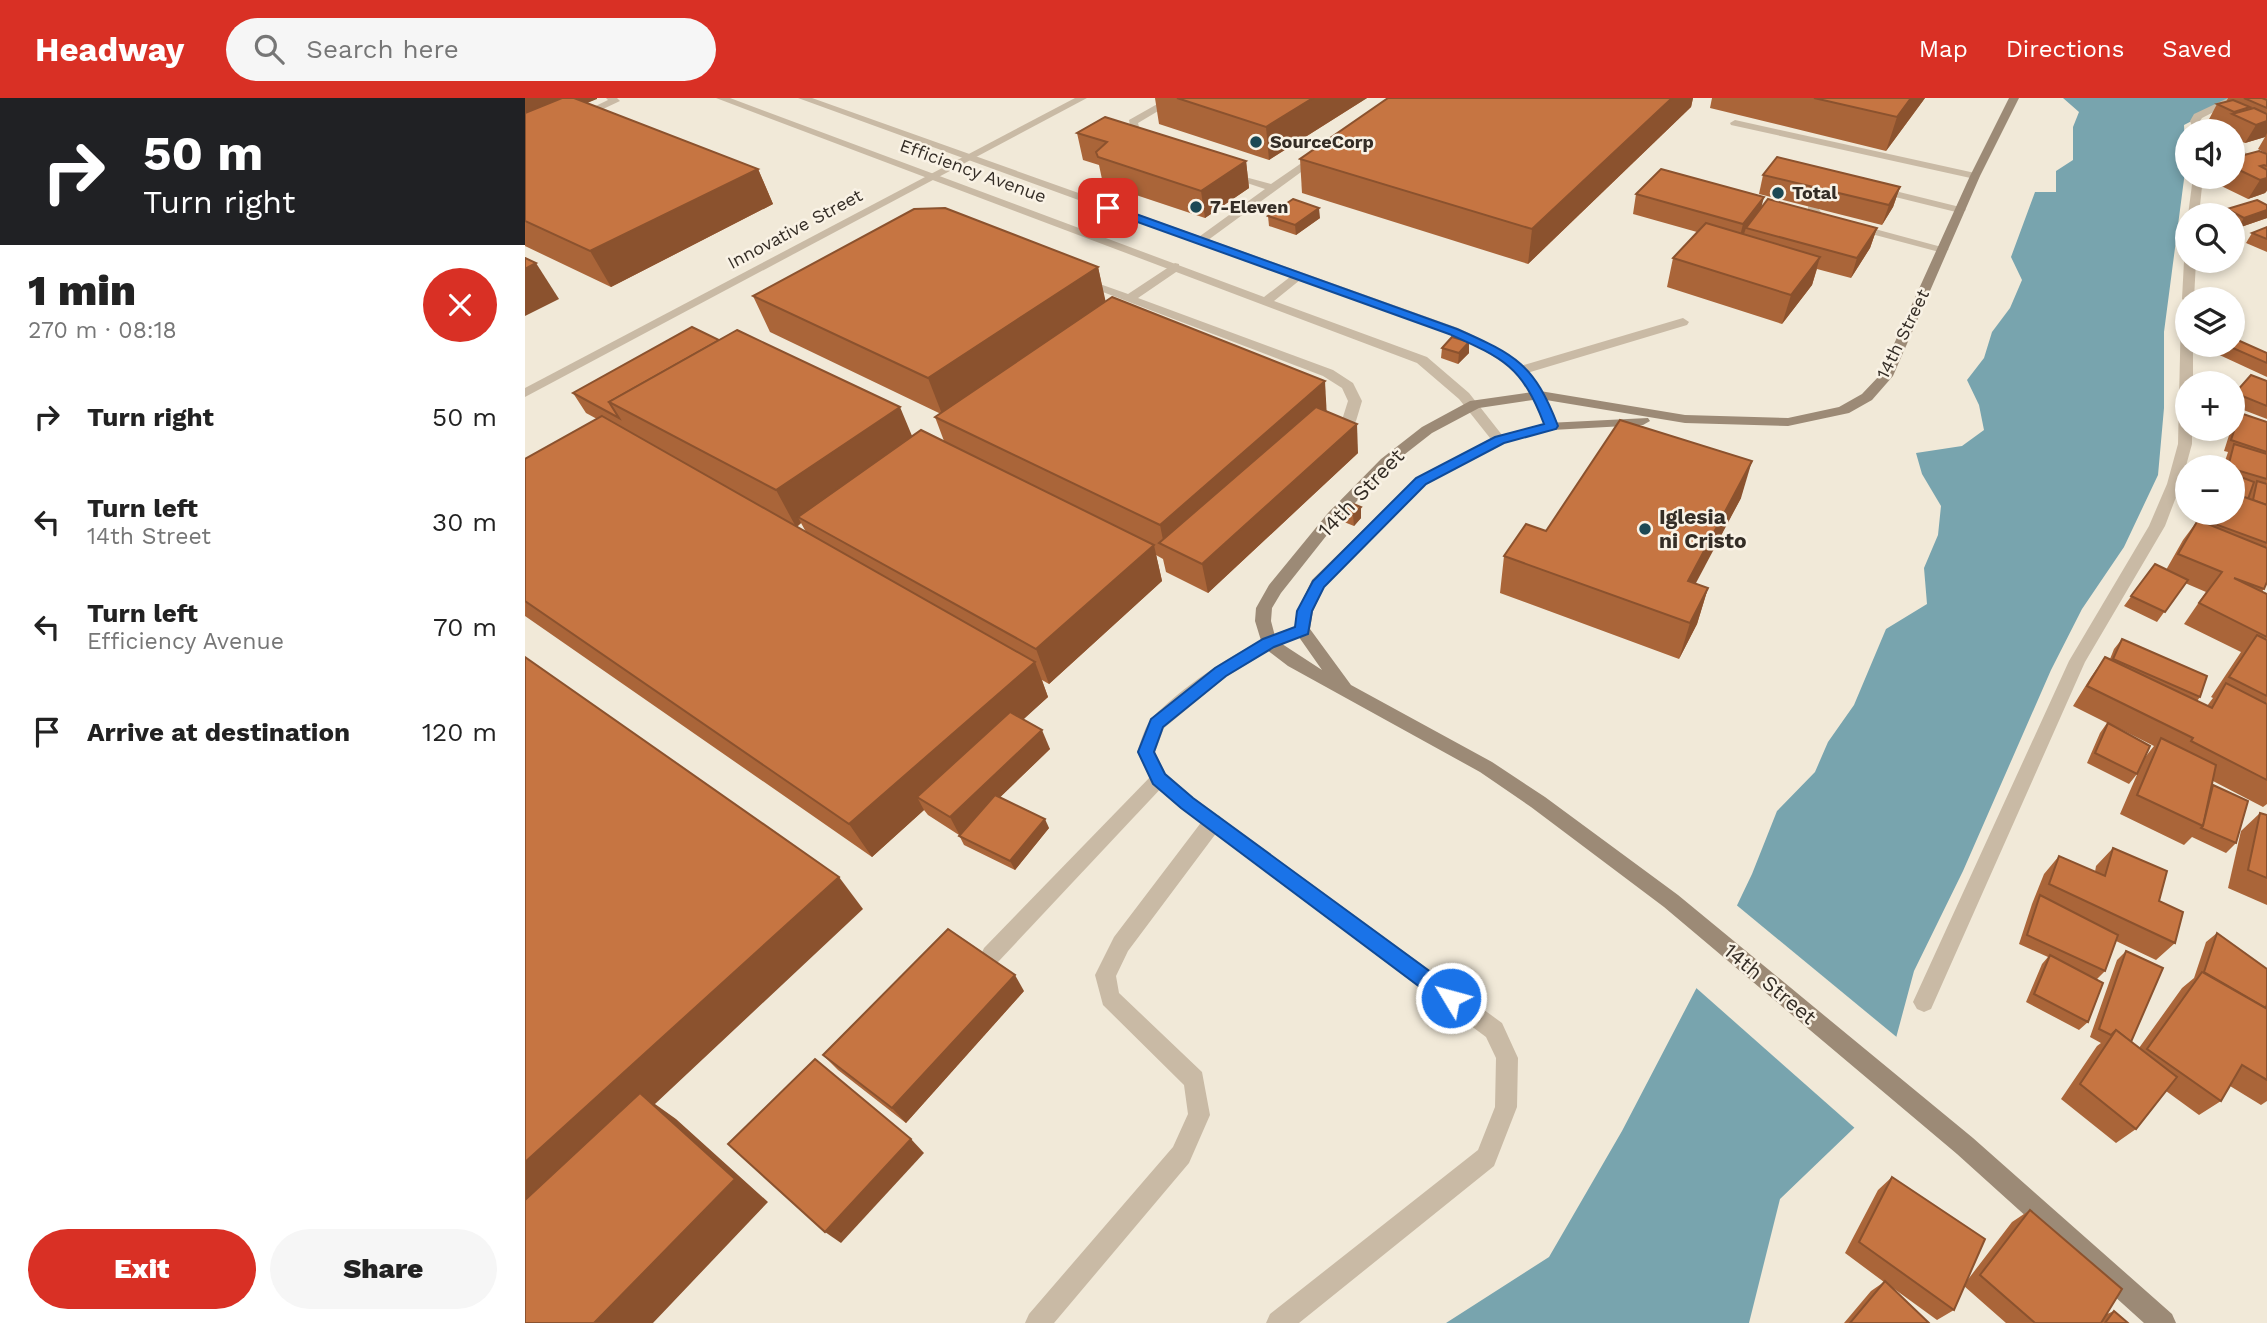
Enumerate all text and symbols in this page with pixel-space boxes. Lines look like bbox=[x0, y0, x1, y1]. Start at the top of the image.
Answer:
search box bbox=[226, 18, 716, 81]
text: Headway bbox=[35, 30, 184, 69]
icon: search bbox=[250, 30, 288, 68]
text: Search here bbox=[306, 34, 459, 64]
text: Map bbox=[1919, 35, 1968, 63]
text: Directions bbox=[2006, 35, 2124, 63]
text: Saved bbox=[2162, 35, 2232, 63]
map controls bbox=[2175, 119, 2245, 525]
button: sound bbox=[2175, 119, 2245, 189]
text: 50 m bbox=[143, 124, 263, 182]
icon: right bbox=[28, 126, 119, 217]
place label: SourceCorp bbox=[1270, 131, 1374, 152]
street label: Efficiency Avenue bbox=[897, 134, 1049, 207]
marker: SourceCorp bbox=[1248, 134, 1264, 150]
pin bbox=[1078, 178, 1138, 238]
place label: Total bbox=[1792, 182, 1837, 203]
text: Turn right bbox=[143, 183, 295, 221]
street label: Innovative Street bbox=[724, 184, 866, 273]
marker: Total bbox=[1770, 185, 1786, 201]
icon: arrive bbox=[1089, 189, 1127, 227]
place label: 7-Eleven bbox=[1210, 196, 1288, 217]
marker: 7-Eleven bbox=[1188, 199, 1204, 215]
button: search bbox=[2175, 203, 2245, 273]
text: 1 min bbox=[28, 266, 136, 315]
button: close bbox=[423, 268, 497, 342]
street label: 14th Street bbox=[1872, 285, 1933, 382]
button: layers bbox=[2175, 287, 2245, 357]
text: 270 m · 08:18 bbox=[28, 317, 177, 344]
button: + bbox=[2175, 371, 2245, 441]
icon: right bbox=[28, 398, 66, 436]
text: Turn right bbox=[87, 402, 214, 432]
text: 50 m bbox=[432, 402, 497, 432]
street label: 14th Street bbox=[1312, 443, 1409, 542]
button: − bbox=[2175, 455, 2245, 525]
text: Turn left bbox=[87, 493, 198, 523]
icon: left bbox=[28, 503, 66, 541]
place label: Iglesia ni Cristo bbox=[1659, 504, 1747, 553]
text: 30 m bbox=[432, 507, 497, 537]
marker: Iglesia ni Cristo bbox=[1637, 521, 1653, 537]
text: 14th Street bbox=[87, 523, 211, 550]
text: Turn left bbox=[87, 598, 198, 628]
icon: left bbox=[28, 608, 66, 646]
text: 70 m bbox=[433, 612, 497, 642]
text: Efficiency Avenue bbox=[87, 628, 284, 655]
icon: arrive bbox=[28, 713, 66, 751]
text: Arrive at destination bbox=[87, 717, 350, 747]
text: 120 m bbox=[422, 717, 497, 747]
street label: 14th Street bbox=[1719, 938, 1822, 1030]
position arrow bbox=[1414, 961, 1488, 1035]
button: Exit bbox=[28, 1229, 256, 1309]
button: Share bbox=[270, 1229, 497, 1309]

